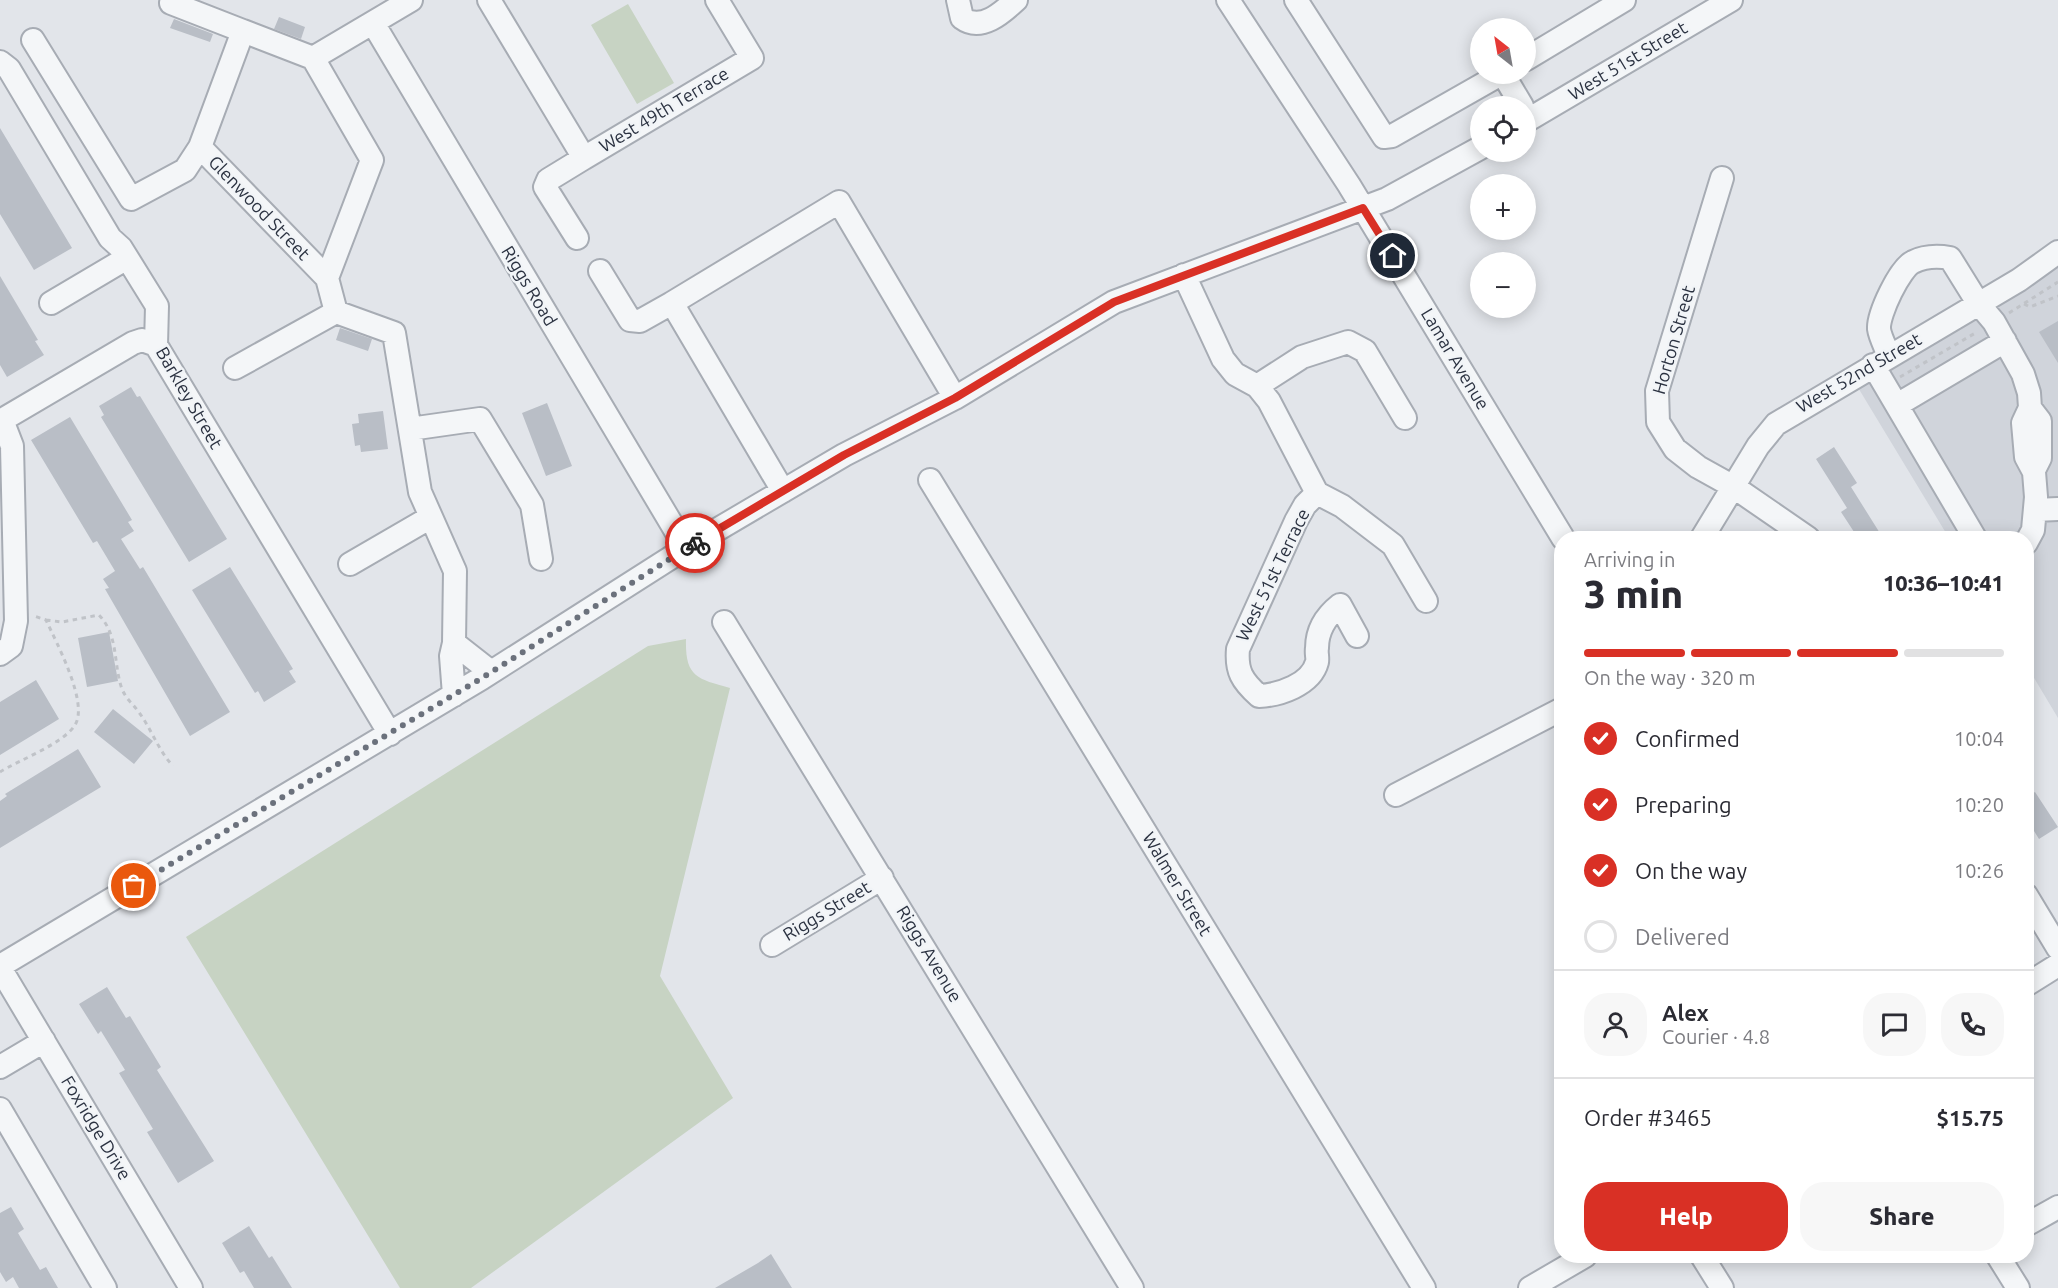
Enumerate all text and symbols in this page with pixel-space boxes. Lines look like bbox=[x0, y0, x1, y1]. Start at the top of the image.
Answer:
street label: West 51st Street bbox=[1565, 17, 1690, 103]
north arrow bbox=[1470, 18, 1536, 84]
map controls bbox=[1470, 18, 1536, 318]
street label: West 49th Terrace bbox=[595, 63, 732, 156]
button: locate bbox=[1470, 96, 1536, 162]
street label: Glenwood Street bbox=[205, 151, 314, 263]
button: + bbox=[1470, 174, 1536, 240]
pin bbox=[1367, 230, 1418, 281]
icon: home bbox=[1376, 239, 1409, 272]
street label: Riggs Road bbox=[498, 242, 562, 329]
button: − bbox=[1470, 252, 1536, 318]
street label: Horton Street bbox=[1648, 283, 1698, 396]
street label: Lamar Avenue bbox=[1418, 304, 1494, 413]
street label: West 52nd Street bbox=[1793, 328, 1924, 416]
street label: Barkley Street bbox=[153, 343, 227, 452]
street label: West 51st Terrace bbox=[1231, 505, 1313, 644]
courier bbox=[665, 513, 725, 573]
icon: bike bbox=[679, 527, 712, 560]
text: Arriving in bbox=[1584, 548, 1675, 571]
text: 10:36–10:41 bbox=[1883, 570, 2004, 595]
text: 3 min bbox=[1584, 572, 1683, 615]
text: On the way · 320 m bbox=[1584, 666, 1756, 689]
icon: check bbox=[1584, 722, 1617, 755]
text: Confirmed bbox=[1635, 726, 1740, 751]
text: 10:04 bbox=[1954, 727, 2004, 750]
icon: check bbox=[1584, 788, 1617, 821]
text: Preparing bbox=[1635, 792, 1732, 817]
text: 10:20 bbox=[1954, 793, 2004, 816]
street label: Walmer Street bbox=[1139, 828, 1217, 939]
icon: check bbox=[1584, 854, 1617, 887]
text: On the way bbox=[1635, 858, 1747, 883]
text: 10:26 bbox=[1954, 859, 2004, 882]
pin bbox=[108, 860, 159, 911]
icon: bag bbox=[117, 869, 150, 902]
street label: Riggs Street bbox=[779, 876, 874, 944]
street label: Riggs Avenue bbox=[893, 902, 966, 1005]
text: Delivered bbox=[1635, 924, 1730, 949]
button: person bbox=[1584, 993, 1647, 1056]
button: chat bbox=[1863, 993, 1926, 1056]
button: phone bbox=[1941, 993, 2004, 1056]
text: Alex bbox=[1662, 1000, 1709, 1025]
text: Courier · 4.8 bbox=[1662, 1025, 1770, 1048]
street label: Foxridge Drive bbox=[58, 1072, 136, 1183]
text: Order #3465 bbox=[1584, 1105, 1712, 1130]
text: $15.75 bbox=[1937, 1105, 2004, 1130]
button: Help bbox=[1584, 1182, 1788, 1251]
button: Share bbox=[1800, 1182, 2004, 1251]

